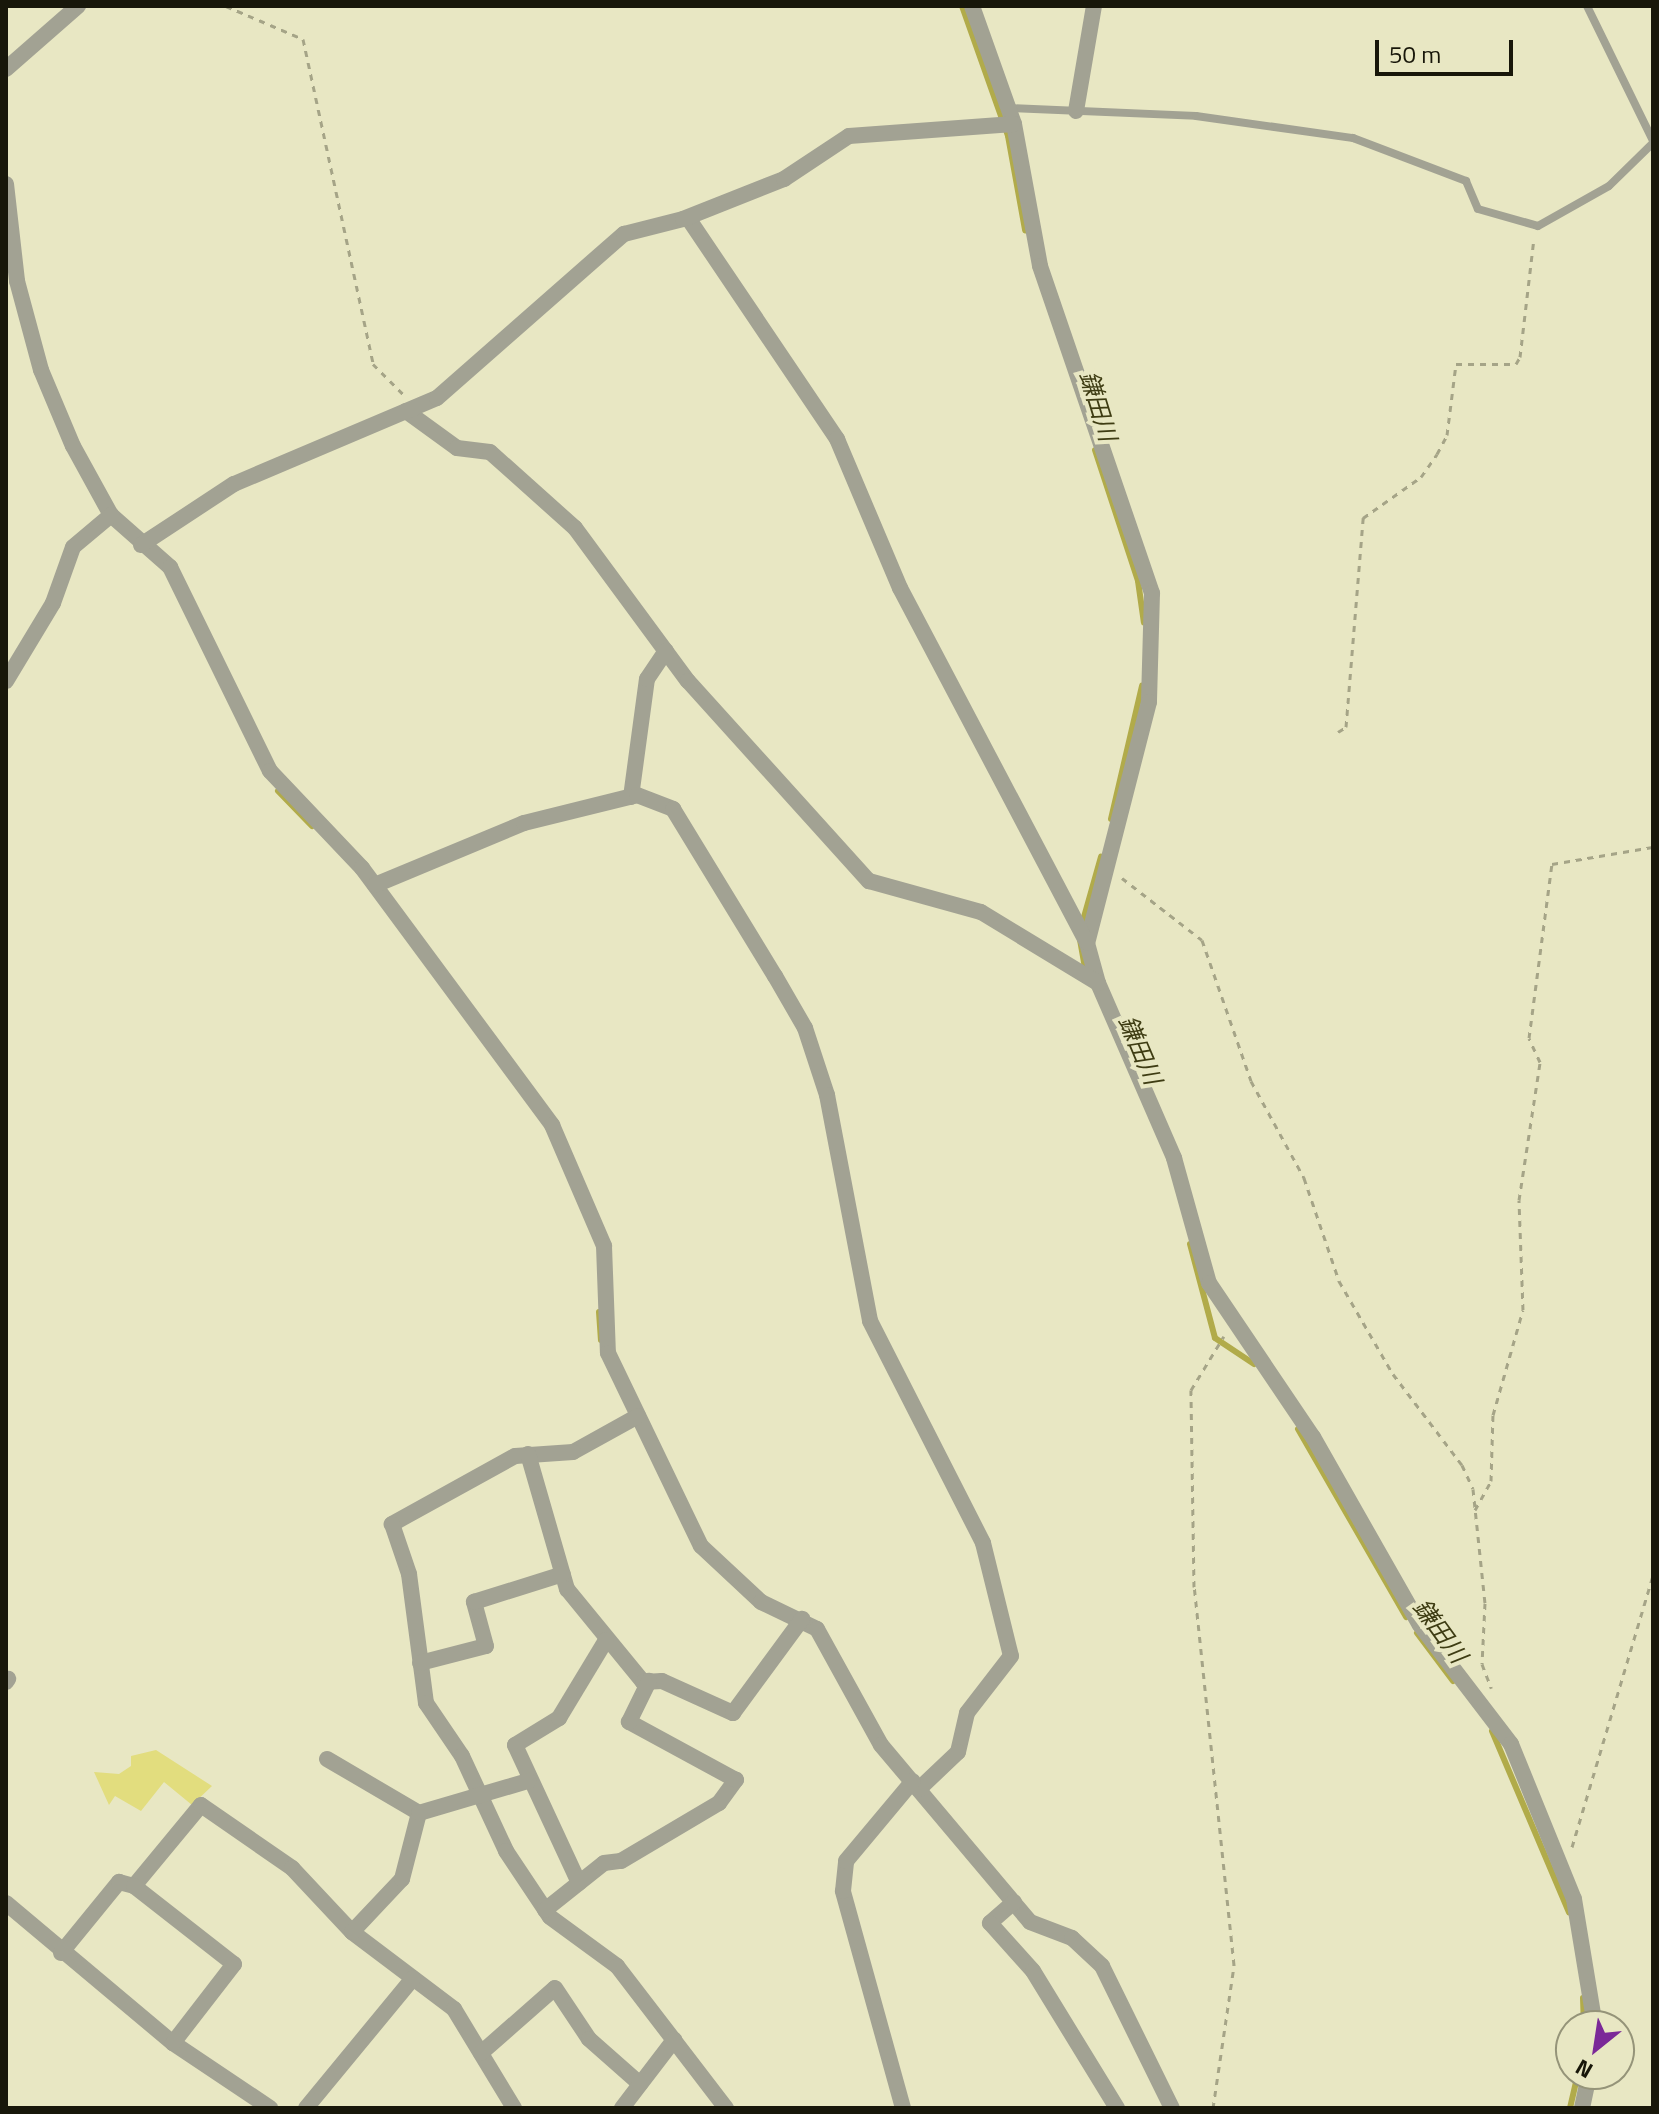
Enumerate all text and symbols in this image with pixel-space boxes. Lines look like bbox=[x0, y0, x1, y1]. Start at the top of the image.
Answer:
scale bar bbox=[1379, 24, 1517, 74]
text: 50 m bbox=[1389, 36, 1441, 72]
water label: 鎌田川 bbox=[1074, 367, 1122, 445]
water label: 鎌田川 bbox=[1113, 1011, 1167, 1089]
water label: 鎌田川 bbox=[1407, 1593, 1473, 1669]
north arrow bbox=[1555, 2010, 1635, 2090]
text: N bbox=[1569, 2051, 1599, 2088]

